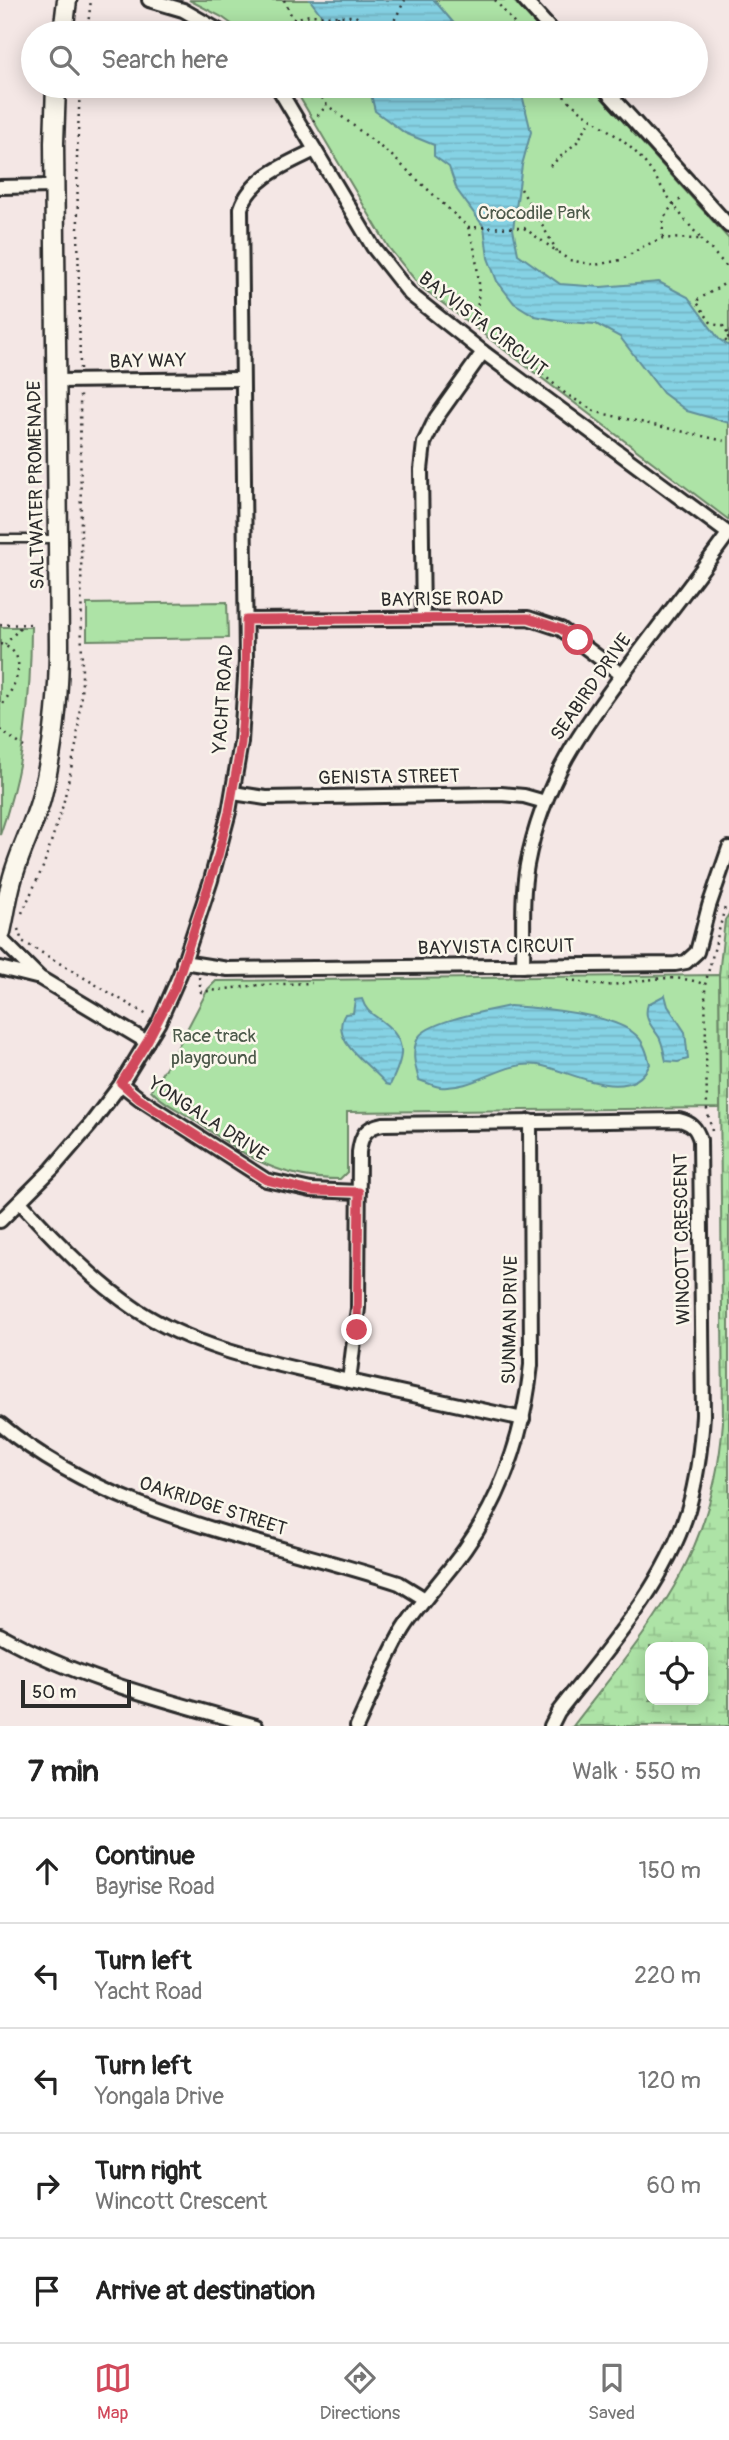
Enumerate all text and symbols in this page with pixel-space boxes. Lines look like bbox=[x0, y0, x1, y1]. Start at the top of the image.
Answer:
search box bbox=[21, 21, 708, 98]
icon: search bbox=[45, 41, 83, 79]
text: Search here bbox=[101, 44, 228, 76]
park label: Crocodile Park bbox=[478, 201, 590, 225]
street label: BAYVISTA CIRCUIT bbox=[414, 266, 552, 382]
street label: BAY WAY bbox=[109, 348, 187, 374]
street label: SALTWATER PROMENADE bbox=[22, 380, 50, 590]
street label: BAYRISE ROAD bbox=[380, 586, 504, 612]
route start bbox=[562, 624, 593, 655]
street label: SEABIRD DRIVE bbox=[545, 629, 637, 745]
street label: YACHT ROAD bbox=[207, 644, 239, 755]
street label: GENISTA STREET bbox=[318, 764, 460, 790]
street label: BAYVISTA CIRCUIT bbox=[417, 934, 575, 960]
park label: Race track playground bbox=[171, 1024, 257, 1070]
street label: YONGALA DRIVE bbox=[143, 1071, 272, 1167]
street label: WINCOTT CRESCENT bbox=[669, 1153, 695, 1325]
street label: SUNMAN DRIVE bbox=[497, 1255, 523, 1385]
route end bbox=[341, 1314, 372, 1345]
street label: OAKRIDGE STREET bbox=[136, 1471, 290, 1541]
map controls bbox=[645, 1642, 708, 1705]
button: locate bbox=[645, 1642, 708, 1705]
scale bar bbox=[21, 1677, 131, 1709]
text: 50 m bbox=[32, 1680, 76, 1704]
text: 7 min bbox=[28, 1753, 99, 1790]
text: Walk · 550 m bbox=[572, 1757, 701, 1786]
text: Continue bbox=[95, 1840, 195, 1872]
icon: ahead bbox=[28, 1852, 66, 1890]
text: 150 m bbox=[638, 1856, 701, 1885]
text: Bayrise Road bbox=[95, 1872, 215, 1901]
text: Turn left bbox=[95, 1945, 191, 1977]
icon: left bbox=[28, 1957, 66, 1995]
text: 220 m bbox=[634, 1961, 701, 1990]
text: Yacht Road bbox=[95, 1977, 203, 2006]
text: Turn left bbox=[95, 2050, 191, 2082]
icon: left bbox=[28, 2062, 66, 2100]
text: 120 m bbox=[638, 2066, 701, 2095]
text: Yongala Drive bbox=[95, 2082, 224, 2111]
text: Turn right bbox=[95, 2155, 201, 2187]
icon: right bbox=[28, 2167, 66, 2205]
text: 60 m bbox=[646, 2171, 701, 2200]
text: Wincott Crescent bbox=[95, 2187, 267, 2216]
icon: arrive bbox=[28, 2272, 66, 2310]
text: Arrive at destination bbox=[95, 2275, 315, 2307]
tab: Map bbox=[94, 2359, 132, 2425]
tab: Directions bbox=[320, 2359, 400, 2425]
tab: Saved bbox=[588, 2359, 635, 2425]

